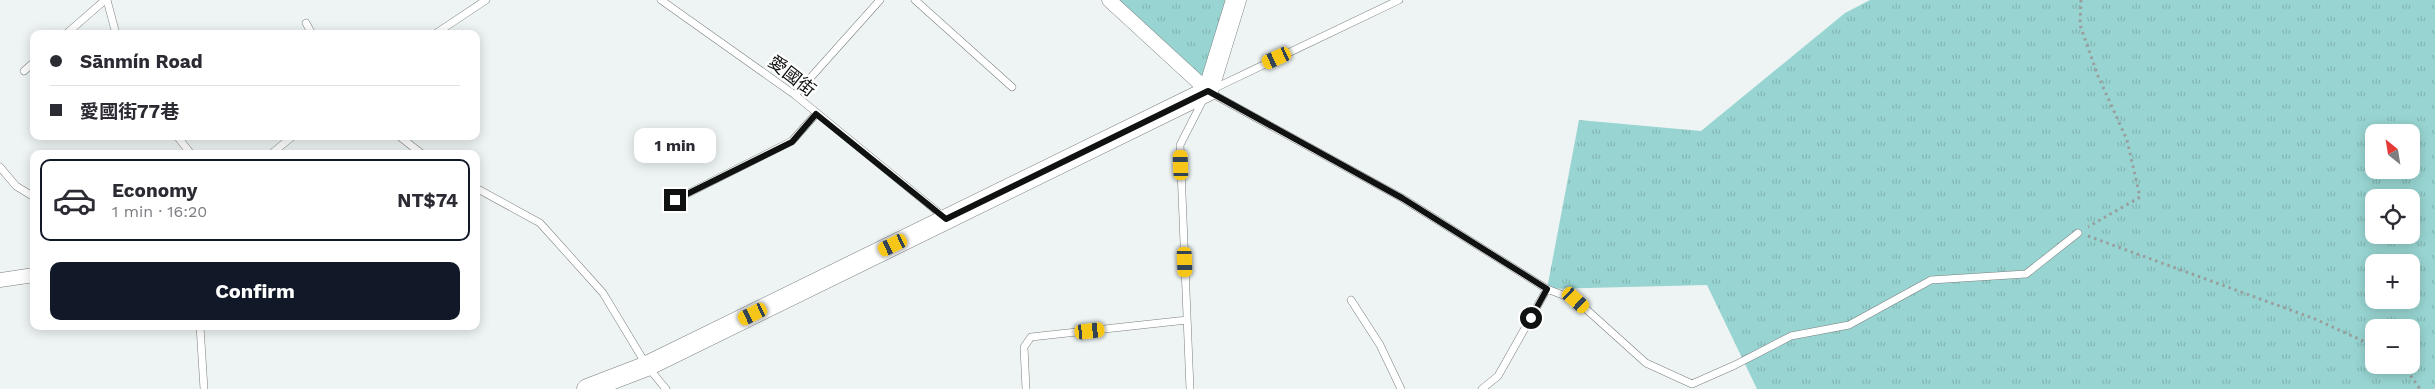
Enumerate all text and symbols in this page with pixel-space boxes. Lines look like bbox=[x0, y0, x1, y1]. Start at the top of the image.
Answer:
car bbox=[1260, 45, 1293, 71]
text: Sānmín Road bbox=[80, 50, 203, 73]
street label: 愛國街 bbox=[765, 51, 820, 101]
text: 愛國街77巷 bbox=[80, 100, 179, 123]
north arrow bbox=[2365, 124, 2420, 179]
map controls bbox=[2365, 124, 2420, 374]
callout: 1 min bbox=[634, 128, 716, 162]
text: 1 min bbox=[654, 136, 696, 155]
car bbox=[1172, 150, 1189, 180]
icon: car bbox=[52, 178, 97, 223]
text: Economy bbox=[112, 179, 197, 202]
text: NT$74 bbox=[397, 189, 458, 212]
route end bbox=[664, 189, 686, 211]
button: locate bbox=[2365, 189, 2420, 244]
text: 1 min · 16:20 bbox=[112, 202, 207, 221]
car bbox=[876, 232, 909, 258]
car bbox=[1176, 247, 1193, 277]
button: + bbox=[2365, 254, 2420, 309]
button: Confirm bbox=[50, 262, 460, 320]
car bbox=[1559, 284, 1592, 316]
car bbox=[736, 301, 769, 327]
route start bbox=[1520, 307, 1542, 329]
button: − bbox=[2365, 319, 2420, 374]
car bbox=[1074, 322, 1105, 340]

